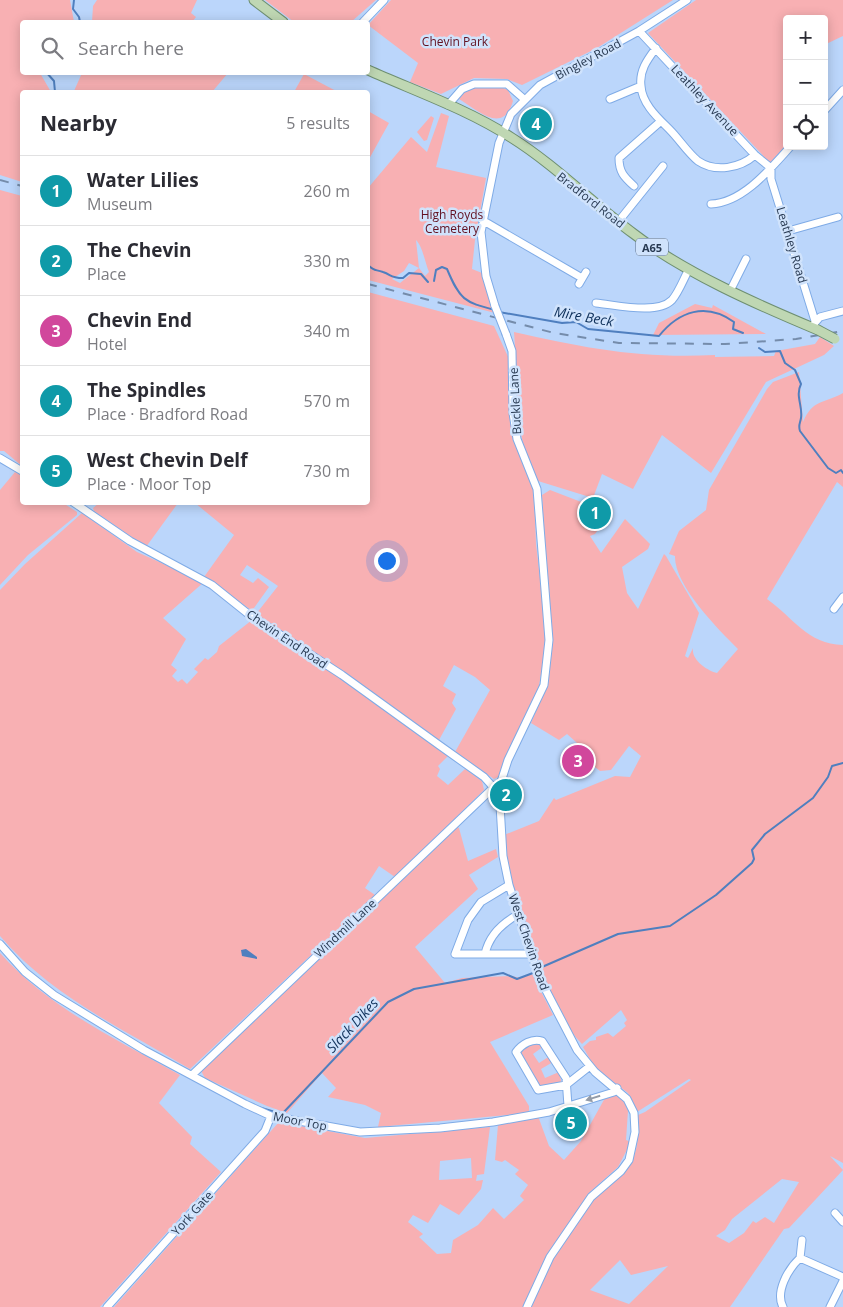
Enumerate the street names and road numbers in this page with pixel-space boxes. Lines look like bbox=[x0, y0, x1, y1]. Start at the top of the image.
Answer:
street label: Bingley Road bbox=[552, 35, 624, 83]
street label: Leathley Avenue bbox=[667, 61, 743, 140]
street label: Bradford Road bbox=[553, 168, 629, 232]
street label: Leathley Road bbox=[772, 205, 812, 285]
road number: A65 bbox=[636, 238, 668, 256]
street label: Buckle Lane bbox=[505, 367, 525, 435]
street label: Chevin End Road bbox=[243, 606, 331, 672]
street label: West Chevin Road bbox=[505, 892, 553, 992]
street label: Windmill Lane bbox=[310, 895, 380, 961]
street label: Moor Top bbox=[272, 1107, 328, 1135]
street label: York Gate bbox=[167, 1187, 217, 1239]

